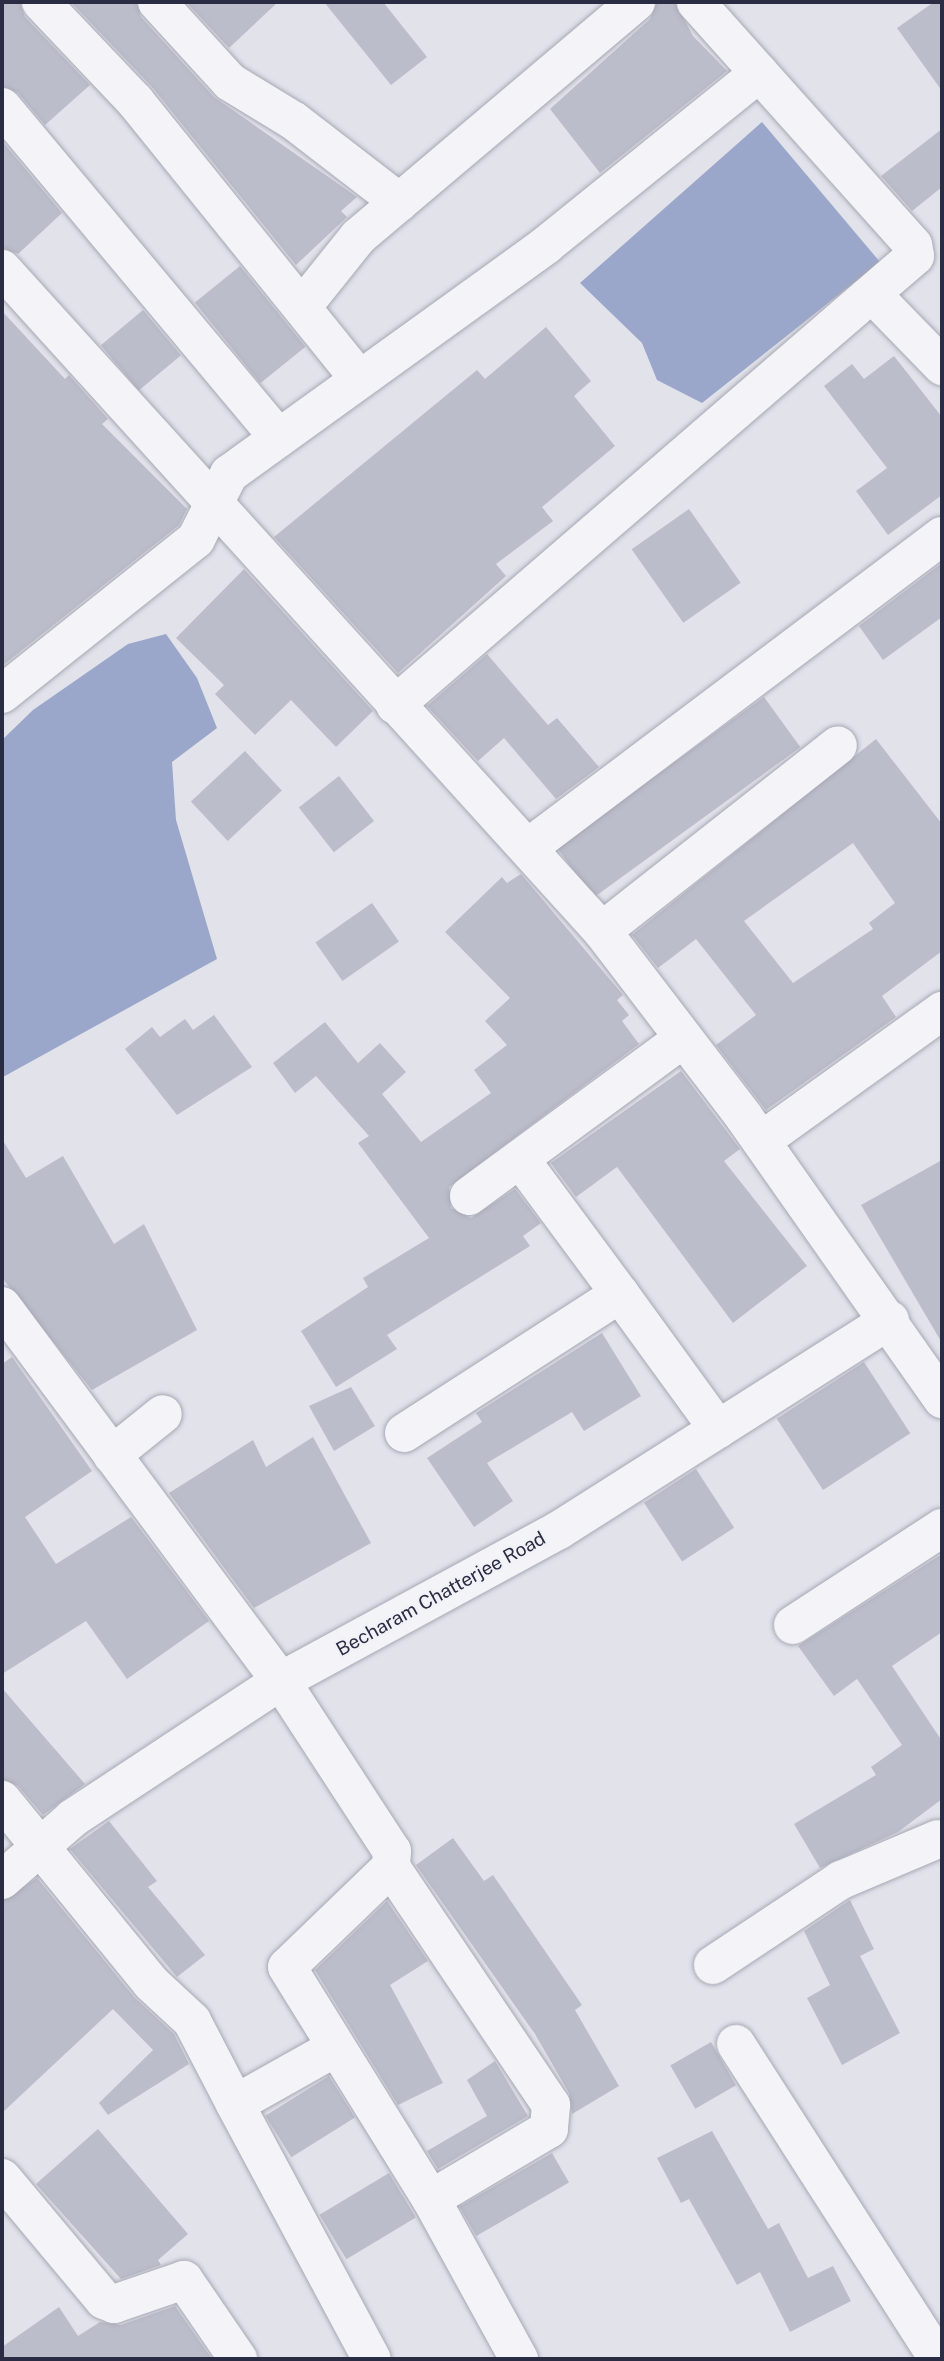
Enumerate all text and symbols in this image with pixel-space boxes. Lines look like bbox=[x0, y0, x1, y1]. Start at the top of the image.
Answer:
street label: Becharam Chatterjee Road bbox=[332, 1527, 550, 1661]

